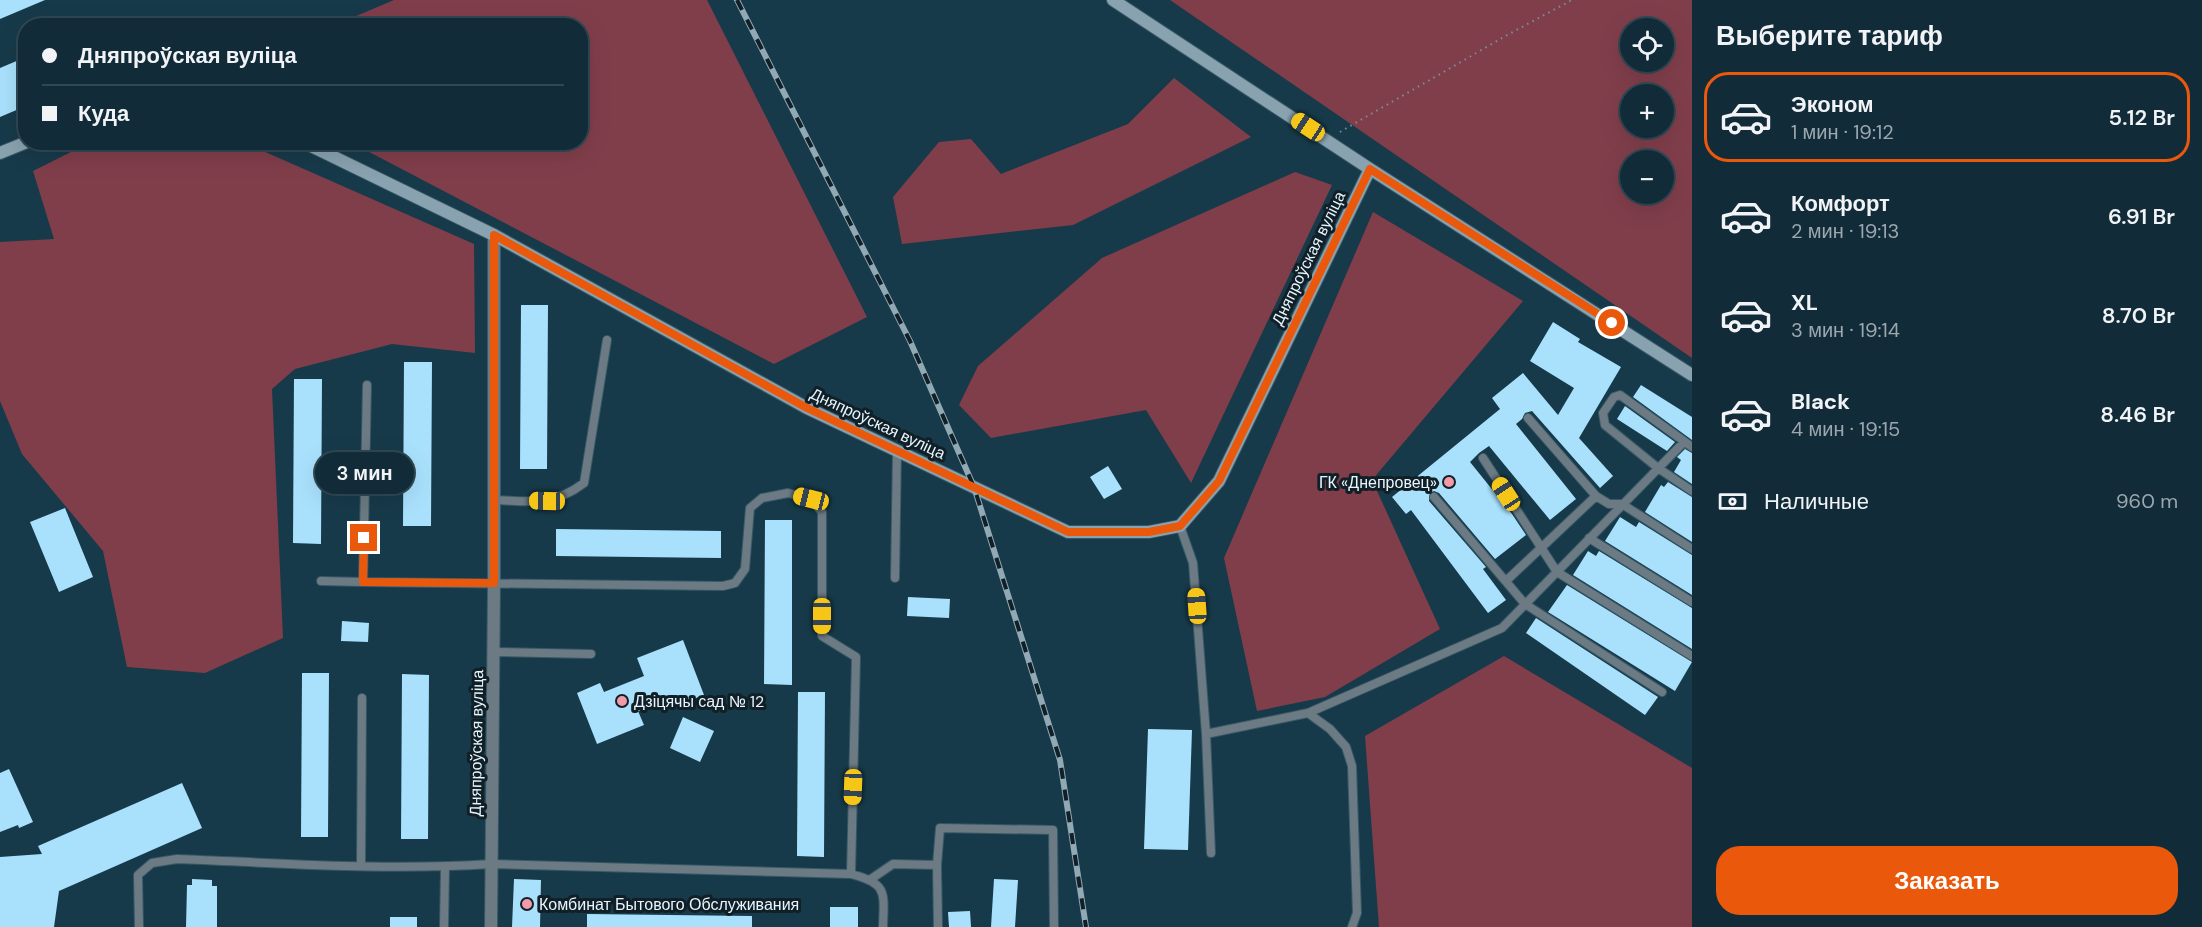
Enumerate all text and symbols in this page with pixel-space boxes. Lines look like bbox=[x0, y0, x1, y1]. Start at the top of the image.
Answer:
map controls bbox=[1620, 18, 1674, 204]
button: locate bbox=[1620, 18, 1674, 72]
text: Выберите тариф bbox=[1716, 18, 1943, 53]
text: Дняпроўская вуліца bbox=[78, 41, 297, 70]
button: + bbox=[1620, 84, 1674, 138]
icon: car bbox=[1719, 90, 1773, 144]
text: Эконом bbox=[1791, 90, 1874, 119]
text: Куда bbox=[78, 99, 129, 128]
text: 5.12 Br bbox=[2109, 103, 2175, 132]
car bbox=[1288, 110, 1328, 144]
text: 1 мин · 19:12 bbox=[1791, 119, 1894, 145]
button: − bbox=[1620, 150, 1674, 204]
street label: Дняпроўская вуліца bbox=[1267, 188, 1350, 329]
icon: car bbox=[1719, 189, 1773, 243]
text: Комфорт bbox=[1791, 189, 1890, 218]
text: 6.91 Br bbox=[2108, 202, 2175, 231]
text: 2 мин · 19:13 bbox=[1791, 218, 1899, 244]
icon: car bbox=[1719, 288, 1773, 342]
text: XL bbox=[1791, 288, 1818, 317]
text: 8.70 Br bbox=[2102, 301, 2175, 330]
route start bbox=[1598, 309, 1625, 336]
text: 3 мин · 19:14 bbox=[1791, 317, 1900, 343]
street label: Дняпроўская вуліца bbox=[807, 383, 949, 464]
icon: car bbox=[1719, 387, 1773, 441]
text: Black bbox=[1791, 387, 1850, 416]
text: 8.46 Br bbox=[2100, 400, 2175, 429]
text: 4 мин · 19:15 bbox=[1791, 416, 1900, 442]
callout: 3 мин bbox=[314, 451, 413, 493]
text: 3 мин bbox=[336, 460, 393, 486]
place label: ГК «Днепровец» bbox=[1319, 472, 1437, 493]
car bbox=[1489, 474, 1523, 514]
marker: ГК «Днепровец» bbox=[1442, 475, 1456, 489]
icon: cash bbox=[1716, 485, 1749, 518]
car bbox=[791, 486, 831, 512]
text: Наличные bbox=[1764, 487, 1869, 516]
text: 960 m bbox=[2116, 488, 2178, 514]
car bbox=[529, 492, 565, 510]
route end bbox=[350, 524, 377, 551]
car bbox=[1187, 587, 1207, 625]
car bbox=[813, 598, 831, 634]
street label: Дняпроўская вуліца bbox=[465, 669, 488, 817]
place label: Дзіцячы сад № 12 bbox=[634, 691, 764, 712]
marker: Дзіцячы сад № 12 bbox=[615, 694, 629, 708]
car bbox=[843, 769, 863, 805]
button: Заказать bbox=[1716, 846, 2178, 915]
place label: Комбинат Бытового Обслуживания bbox=[539, 894, 799, 915]
marker: Комбинат Бытового Обслуживания bbox=[520, 897, 534, 911]

